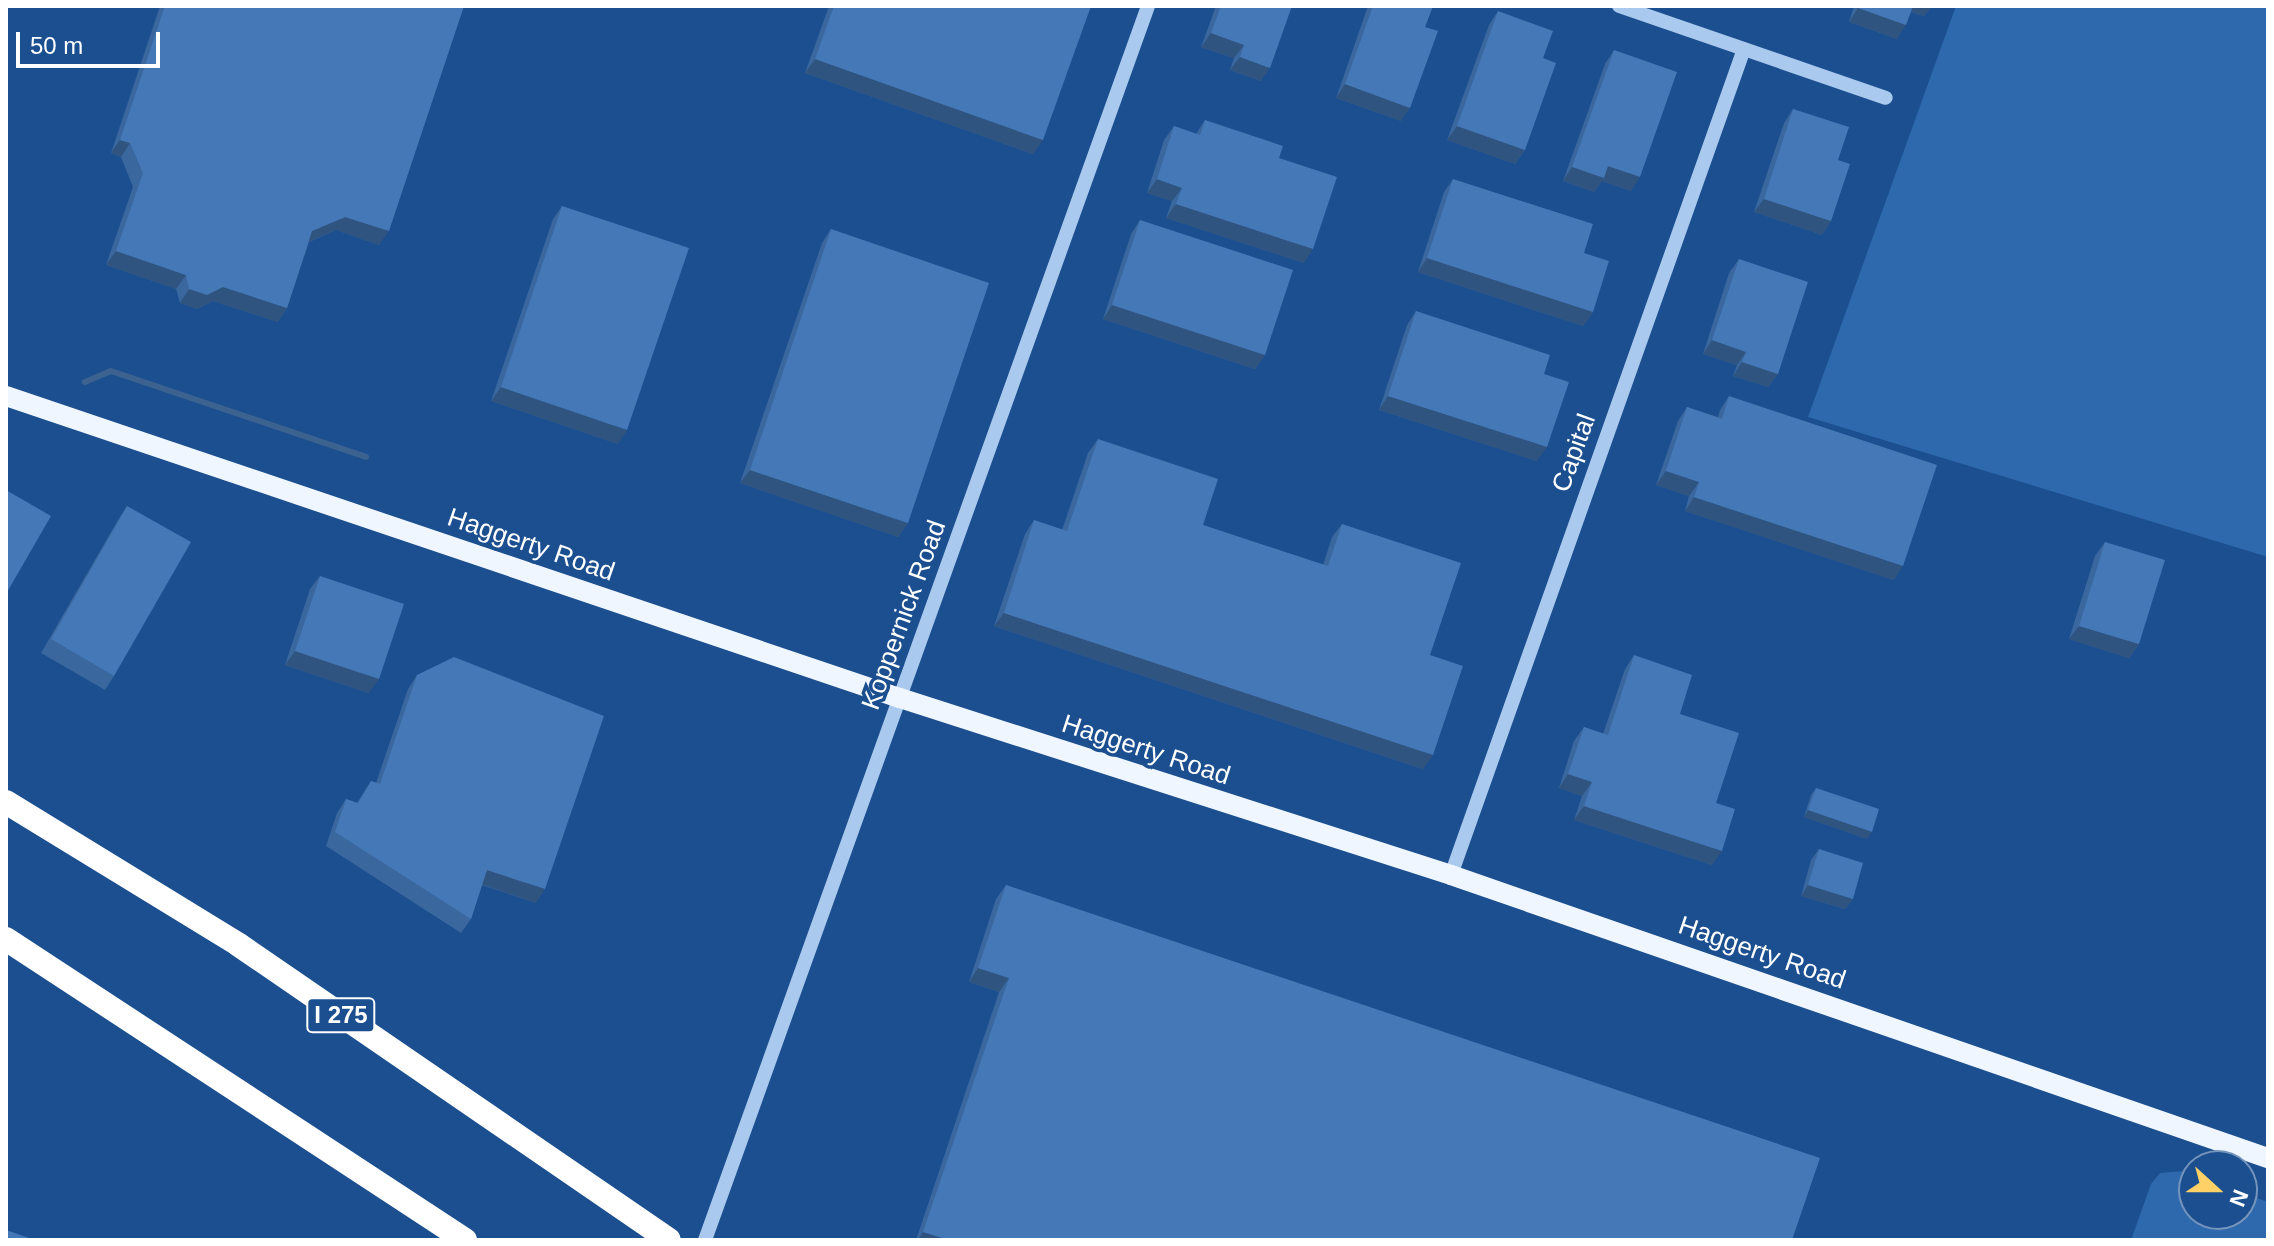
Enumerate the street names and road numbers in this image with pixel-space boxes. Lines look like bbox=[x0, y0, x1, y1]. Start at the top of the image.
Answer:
street label: Capital bbox=[1546, 410, 1602, 496]
street label: Haggerty Road bbox=[443, 502, 619, 588]
street label: Koppernick Road bbox=[855, 516, 953, 714]
street label: Haggerty Road bbox=[1058, 708, 1234, 792]
street label: Haggerty Road bbox=[1674, 910, 1850, 996]
road number: I 275 bbox=[305, 995, 377, 1035]

